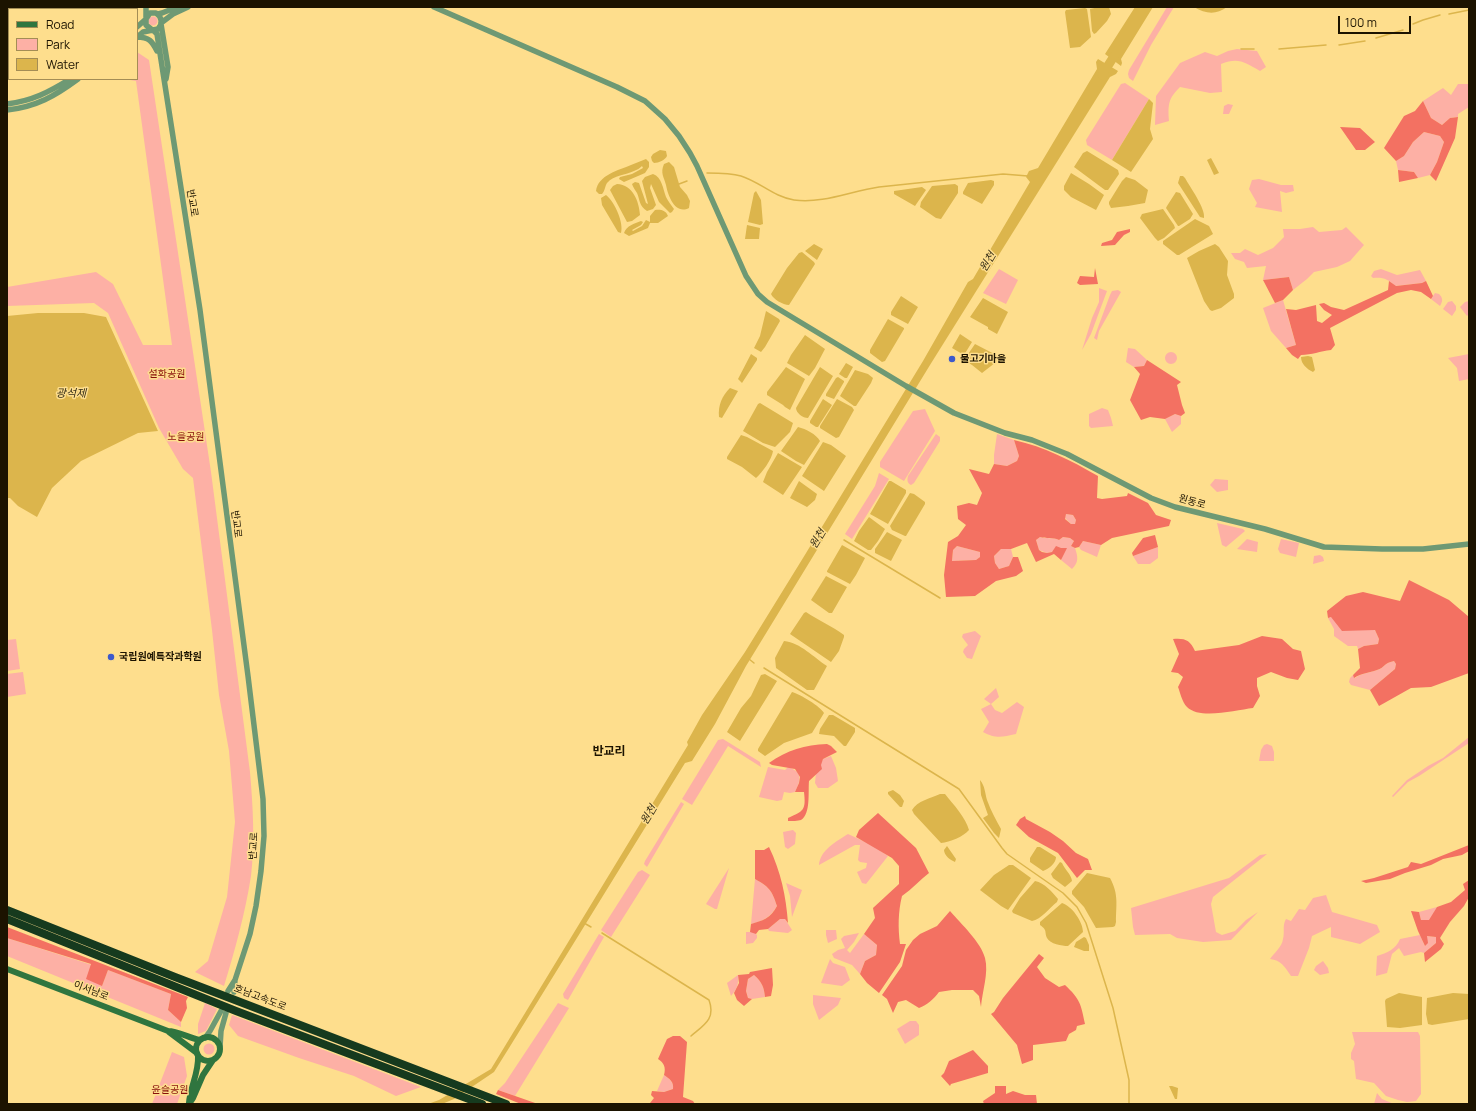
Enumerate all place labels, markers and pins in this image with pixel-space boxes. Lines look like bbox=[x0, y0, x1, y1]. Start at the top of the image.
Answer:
place label: 물고기마을 bbox=[960, 353, 1006, 365]
marker: 물고기마을 bbox=[947, 354, 957, 364]
place label: 국립원예특작과학원 bbox=[119, 651, 202, 663]
marker: 국립원예특작과학원 bbox=[106, 652, 116, 662]

